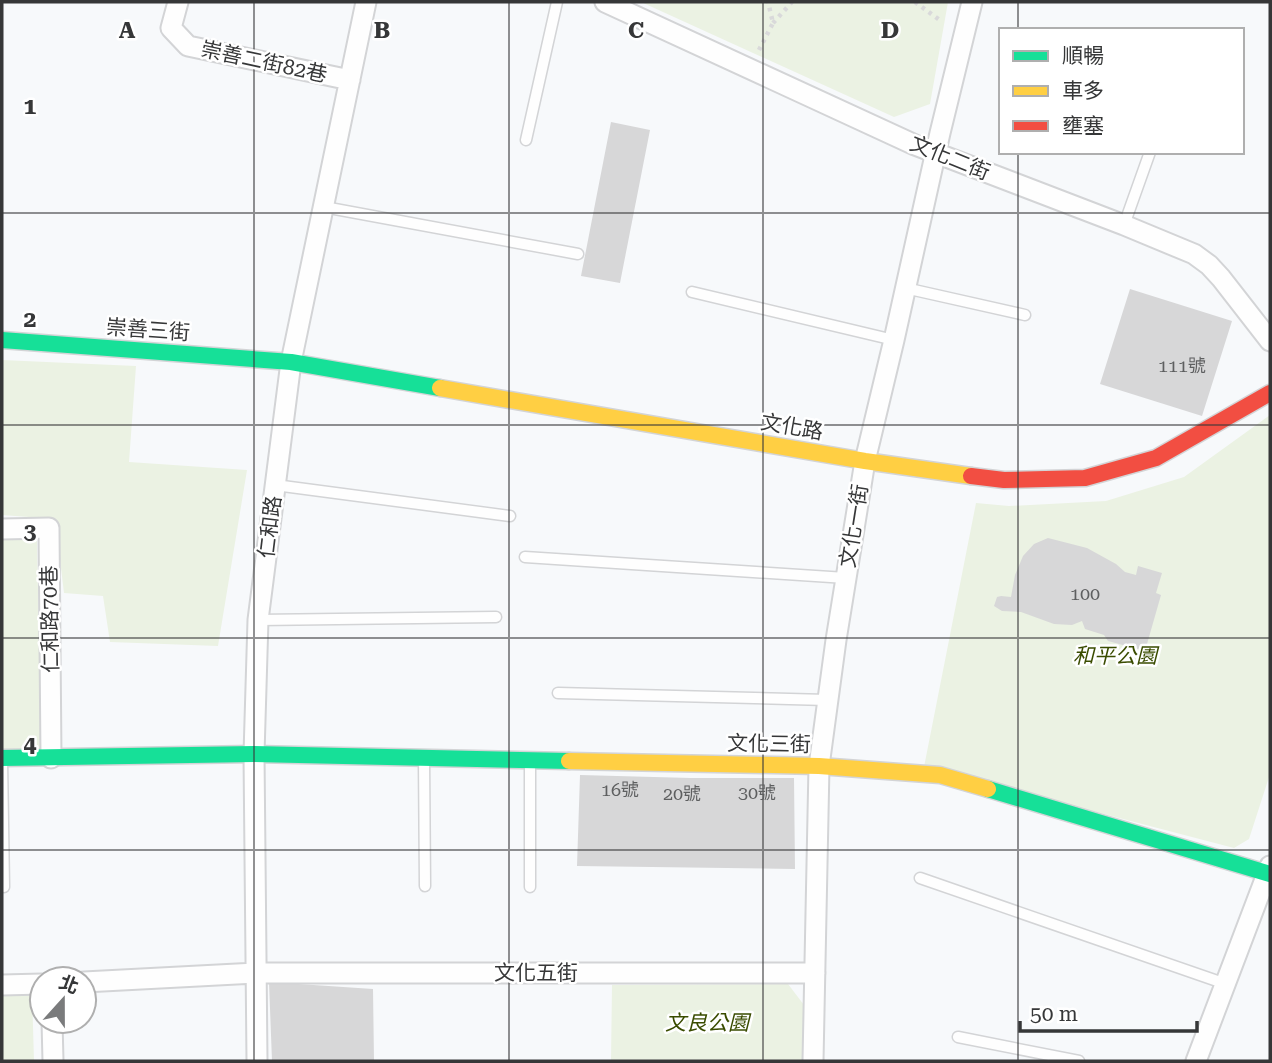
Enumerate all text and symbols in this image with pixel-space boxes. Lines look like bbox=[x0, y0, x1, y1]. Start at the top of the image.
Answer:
text: A bbox=[119, 17, 136, 44]
text: B bbox=[374, 17, 390, 44]
text: C bbox=[628, 17, 644, 44]
text: D bbox=[881, 17, 899, 44]
legend bbox=[999, 28, 1244, 154]
street label: 崇善二街82巷 bbox=[199, 37, 329, 87]
text: 順暢 bbox=[1062, 44, 1104, 68]
text: 車多 bbox=[1062, 79, 1104, 103]
text: 1 bbox=[24, 93, 37, 120]
text: 壅塞 bbox=[1062, 114, 1104, 138]
street label: 文化二街 bbox=[907, 131, 993, 185]
text: 2 bbox=[24, 306, 36, 333]
street label: 崇善三街 bbox=[105, 315, 191, 345]
house number: 111號 bbox=[1158, 355, 1206, 376]
street label: 文化路 bbox=[759, 410, 825, 444]
street label: 文化一街 bbox=[836, 483, 872, 569]
street label: 仁和路 bbox=[254, 494, 286, 560]
text: 3 bbox=[24, 518, 37, 545]
street label: 仁和路70巷 bbox=[37, 565, 63, 673]
house number: 100 bbox=[1070, 583, 1100, 604]
park label: 和平公園 bbox=[1073, 644, 1160, 668]
text: 4 bbox=[24, 731, 37, 758]
street label: 文化三街 bbox=[727, 731, 811, 757]
house number: 16號 bbox=[601, 779, 639, 800]
house number: 30號 bbox=[738, 782, 776, 803]
house number: 20號 bbox=[663, 783, 701, 804]
street label: 文化五街 bbox=[494, 961, 578, 985]
north arrow bbox=[28, 965, 98, 1035]
text: 北 bbox=[56, 970, 82, 999]
scale bar bbox=[1020, 990, 1197, 1034]
text: 50 m bbox=[1030, 1002, 1078, 1026]
park label: 文良公園 bbox=[665, 1011, 752, 1035]

